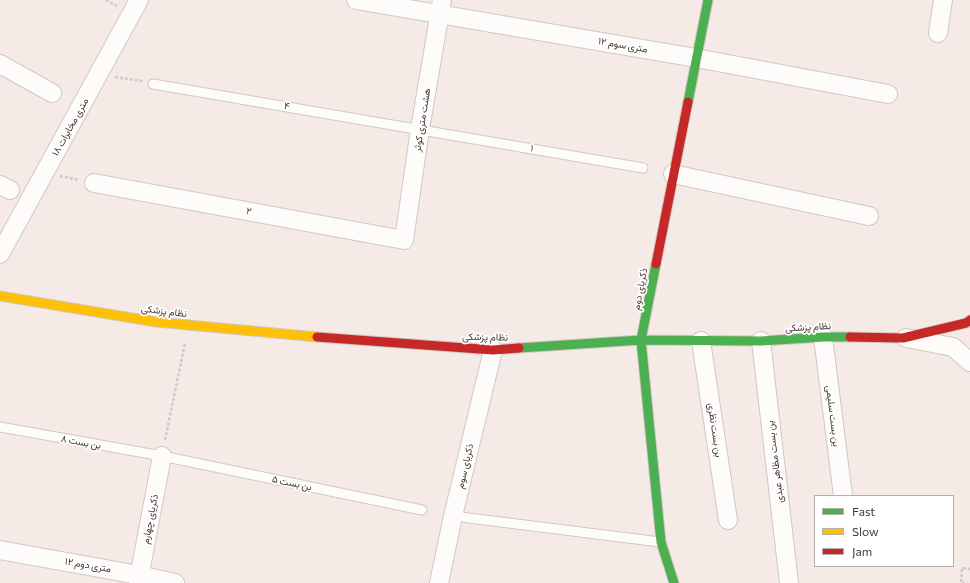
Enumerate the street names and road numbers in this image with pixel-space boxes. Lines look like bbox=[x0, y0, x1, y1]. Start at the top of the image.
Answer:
street label: ۱۲ متری سوم bbox=[597, 35, 649, 55]
street label: هشت متری کوثر bbox=[411, 87, 433, 153]
street label: ۱۸ متری مخابرات bbox=[49, 96, 91, 158]
street label: ۴ bbox=[283, 100, 291, 112]
street label: ۱ bbox=[530, 142, 534, 154]
street label: ۲ bbox=[245, 205, 253, 217]
street label: ذکریای دوم bbox=[630, 267, 650, 311]
street label: نظام پزشکی bbox=[140, 302, 188, 320]
street label: نظام پزشکی bbox=[785, 320, 831, 334]
street label: نظام پزشکی bbox=[462, 331, 508, 343]
street label: بن بست سلیمی bbox=[823, 385, 843, 447]
street label: بن بست نظری bbox=[705, 402, 725, 458]
street label: بن بست مظاهر عبدی bbox=[764, 420, 786, 504]
street label: بن بست ۸ bbox=[60, 433, 102, 451]
street label: ذکریای سوم bbox=[454, 442, 476, 490]
street label: بن بست ۵ bbox=[271, 473, 313, 493]
street label: ذکریای چهارم bbox=[139, 493, 161, 545]
street label: ۱۲ متری دوم bbox=[64, 555, 112, 575]

